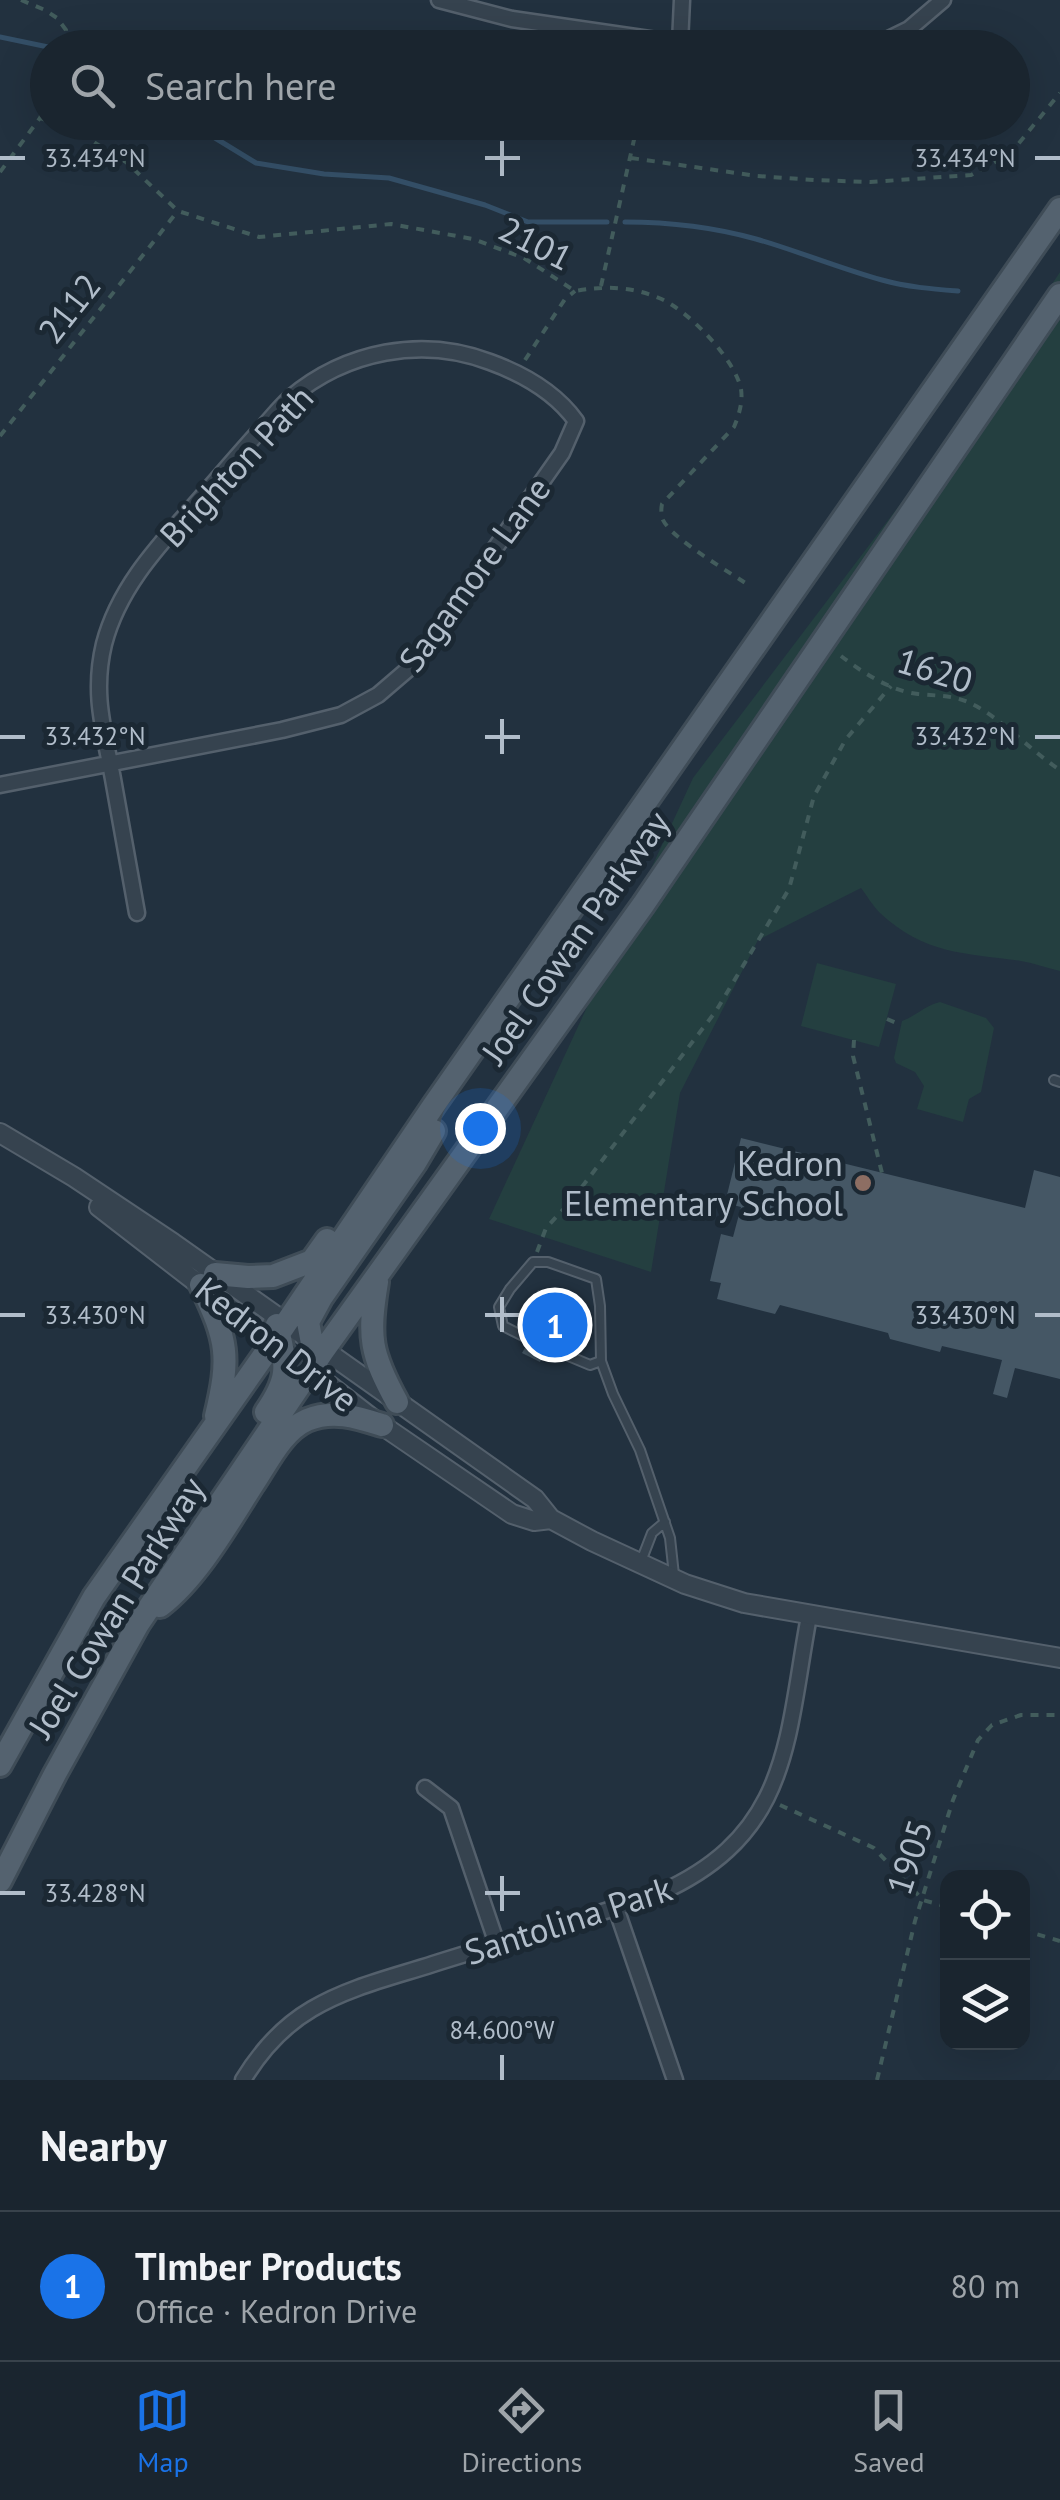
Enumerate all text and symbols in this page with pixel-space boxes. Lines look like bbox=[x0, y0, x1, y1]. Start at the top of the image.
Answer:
search box bbox=[30, 30, 1030, 140]
icon: search bbox=[65, 58, 120, 113]
text: Search here bbox=[145, 61, 337, 110]
text: 33.434°N bbox=[45, 142, 145, 174]
text: 33.434°N bbox=[915, 142, 1015, 174]
street label: 2101 bbox=[492, 205, 580, 281]
street label: 2112 bbox=[27, 264, 111, 352]
street label: Brighton Path bbox=[149, 375, 323, 557]
street label: Sagamore Lane bbox=[388, 467, 560, 681]
street label: 1620 bbox=[892, 637, 978, 703]
text: 33.432°N bbox=[45, 720, 145, 752]
text: 33.432°N bbox=[915, 720, 1015, 752]
street label: Joel Cowan Parkway bbox=[469, 801, 680, 1074]
your location bbox=[455, 1103, 506, 1154]
place label: Kedron Elementary School bbox=[564, 1140, 843, 1226]
marker: Kedron Elementary School bbox=[852, 1172, 874, 1194]
street label: Kedron Drive bbox=[186, 1266, 368, 1422]
pin: 1 bbox=[522, 1288, 588, 1362]
text: 33.430°N bbox=[45, 1299, 145, 1331]
text: 33.430°N bbox=[915, 1299, 1015, 1331]
street label: Joel Cowan Parkway bbox=[16, 1468, 215, 1748]
street label: 1905 bbox=[875, 1814, 943, 1900]
street label: Santolina Park bbox=[459, 1865, 678, 1975]
map controls bbox=[940, 1870, 1030, 2050]
button: locate bbox=[940, 1870, 1030, 1960]
text: 33.428°N bbox=[45, 1877, 145, 1909]
button: layers bbox=[940, 1960, 1030, 2050]
text: 84.600°W bbox=[450, 2014, 555, 2046]
text: Nearby bbox=[40, 2118, 167, 2173]
text: TImber Products bbox=[135, 2241, 402, 2290]
text: 1 bbox=[63, 2265, 82, 2307]
text: 80 m bbox=[951, 2265, 1020, 2307]
text: Office · Kedron Drive bbox=[135, 2290, 417, 2332]
tab: Map bbox=[135, 2383, 190, 2480]
tab: Directions bbox=[461, 2383, 582, 2480]
tab: Saved bbox=[853, 2383, 925, 2480]

